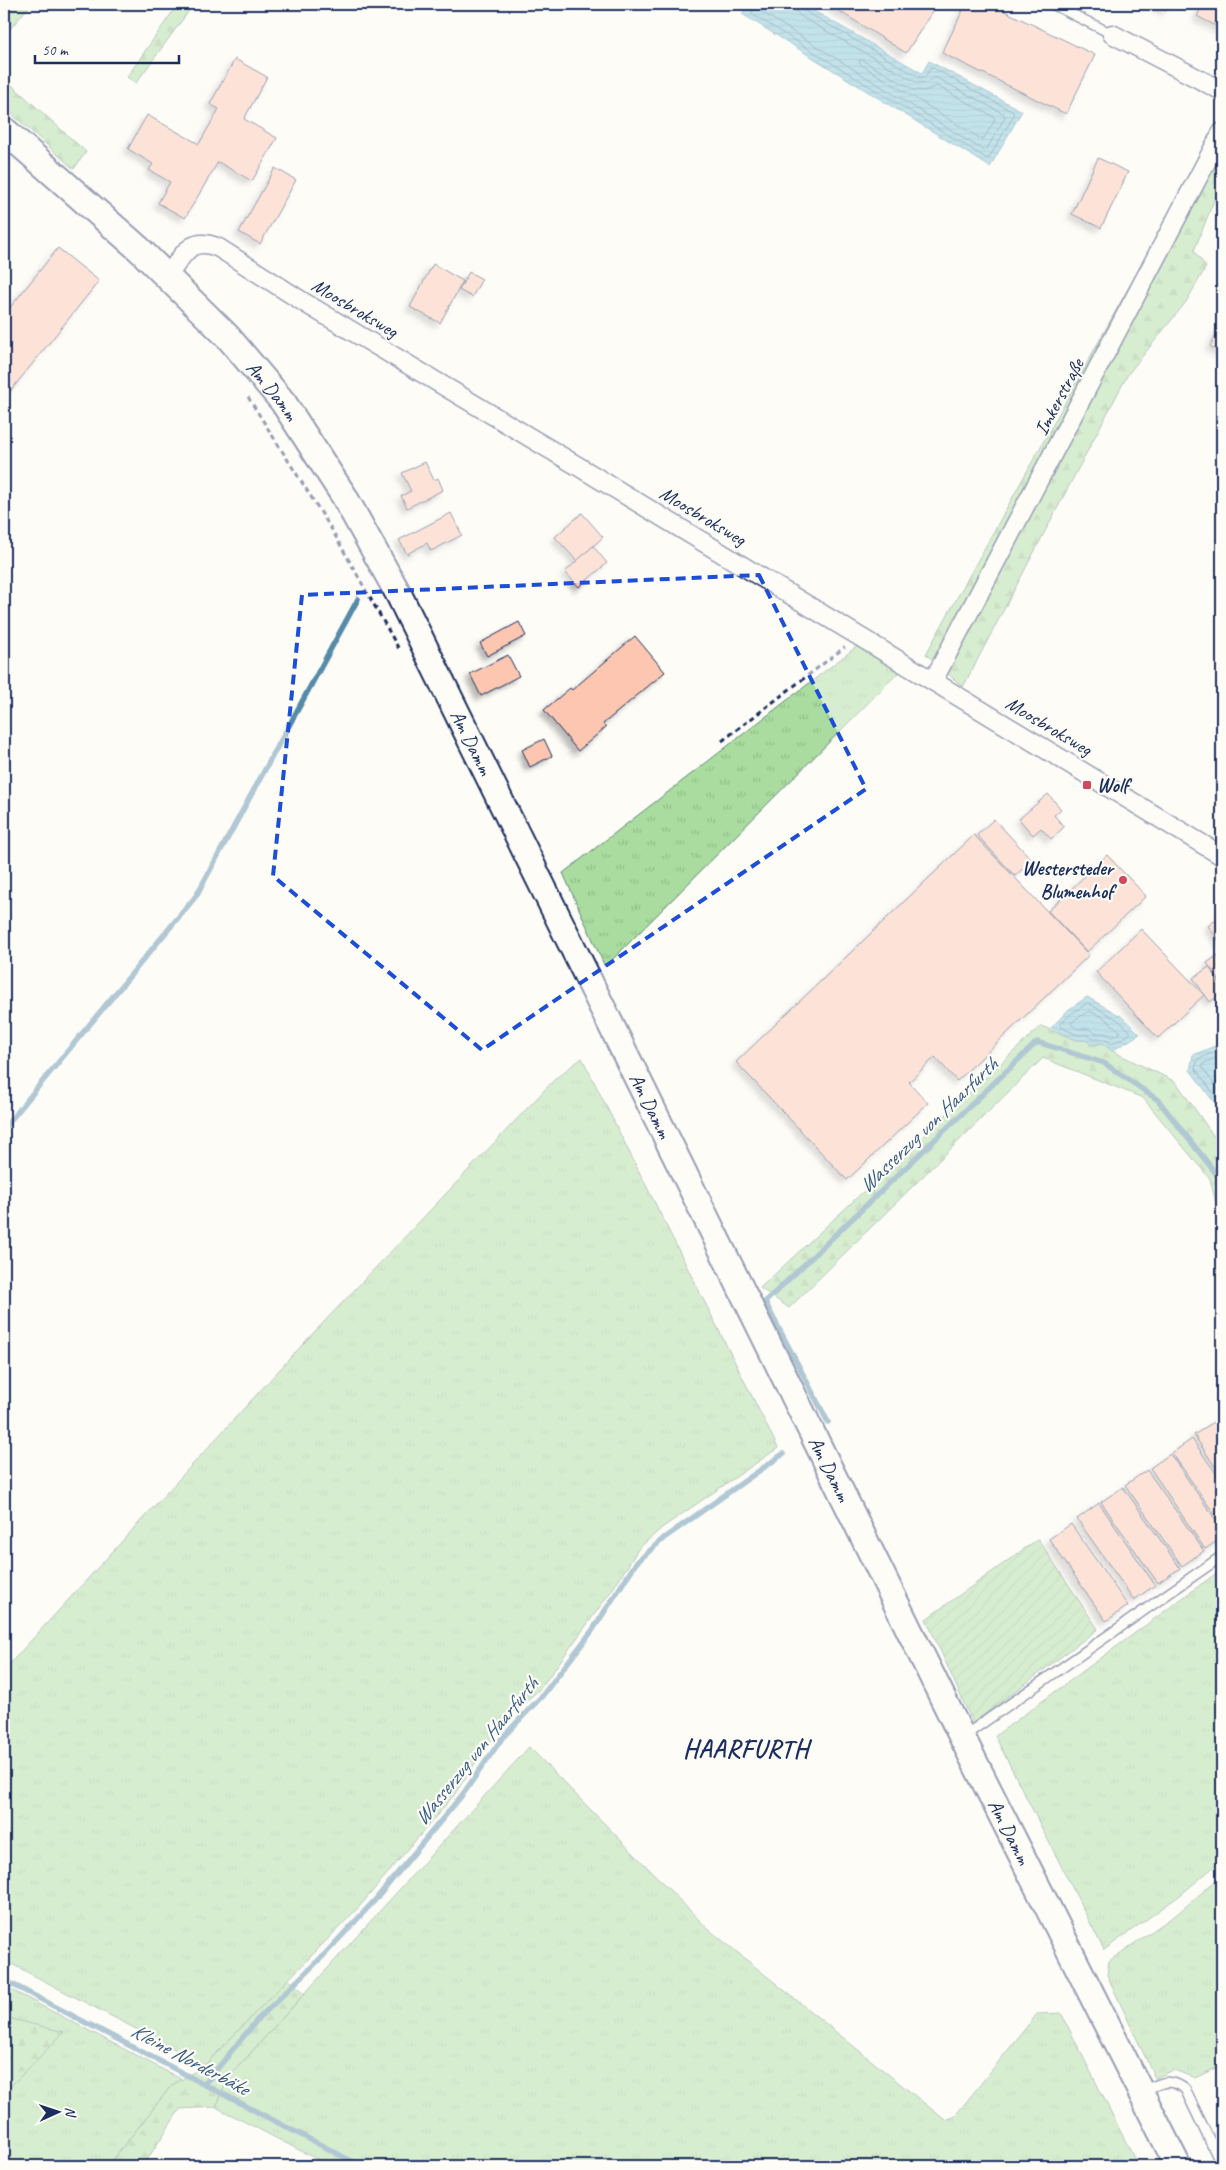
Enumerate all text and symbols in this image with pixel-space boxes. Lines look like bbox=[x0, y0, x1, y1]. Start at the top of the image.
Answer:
scale bar bbox=[35, 32, 179, 64]
text: 50 m bbox=[42, 41, 69, 60]
street label: Moosbroksweg bbox=[307, 272, 404, 344]
street label: Imkerstraße bbox=[1028, 353, 1090, 440]
street label: Am Damm bbox=[241, 356, 305, 426]
street label: Moosbroksweg bbox=[655, 480, 752, 552]
street label: Moosbroksweg bbox=[1001, 690, 1098, 762]
street label: Am Damm bbox=[445, 706, 499, 780]
place label: Wolf bbox=[1097, 773, 1133, 798]
marker: Wolf bbox=[1081, 779, 1093, 791]
place label: Westersteder Blumenhof bbox=[1022, 856, 1118, 904]
marker: Westersteder Blumenhof bbox=[1117, 874, 1129, 886]
water label: Wasserzug von Haarfurth bbox=[853, 1051, 1004, 1198]
street label: Am Damm bbox=[624, 1069, 678, 1143]
street label: Am Damm bbox=[803, 1432, 857, 1507]
water label: Wasserzug von Haarfurth bbox=[408, 1671, 545, 1830]
district label: HAARFURTH bbox=[683, 1733, 813, 1765]
street label: Am Damm bbox=[983, 1795, 1037, 1869]
water label: Kleine Norderbäke bbox=[127, 2017, 256, 2102]
north arrow bbox=[32, 2088, 82, 2138]
text: N bbox=[62, 2107, 79, 2118]

